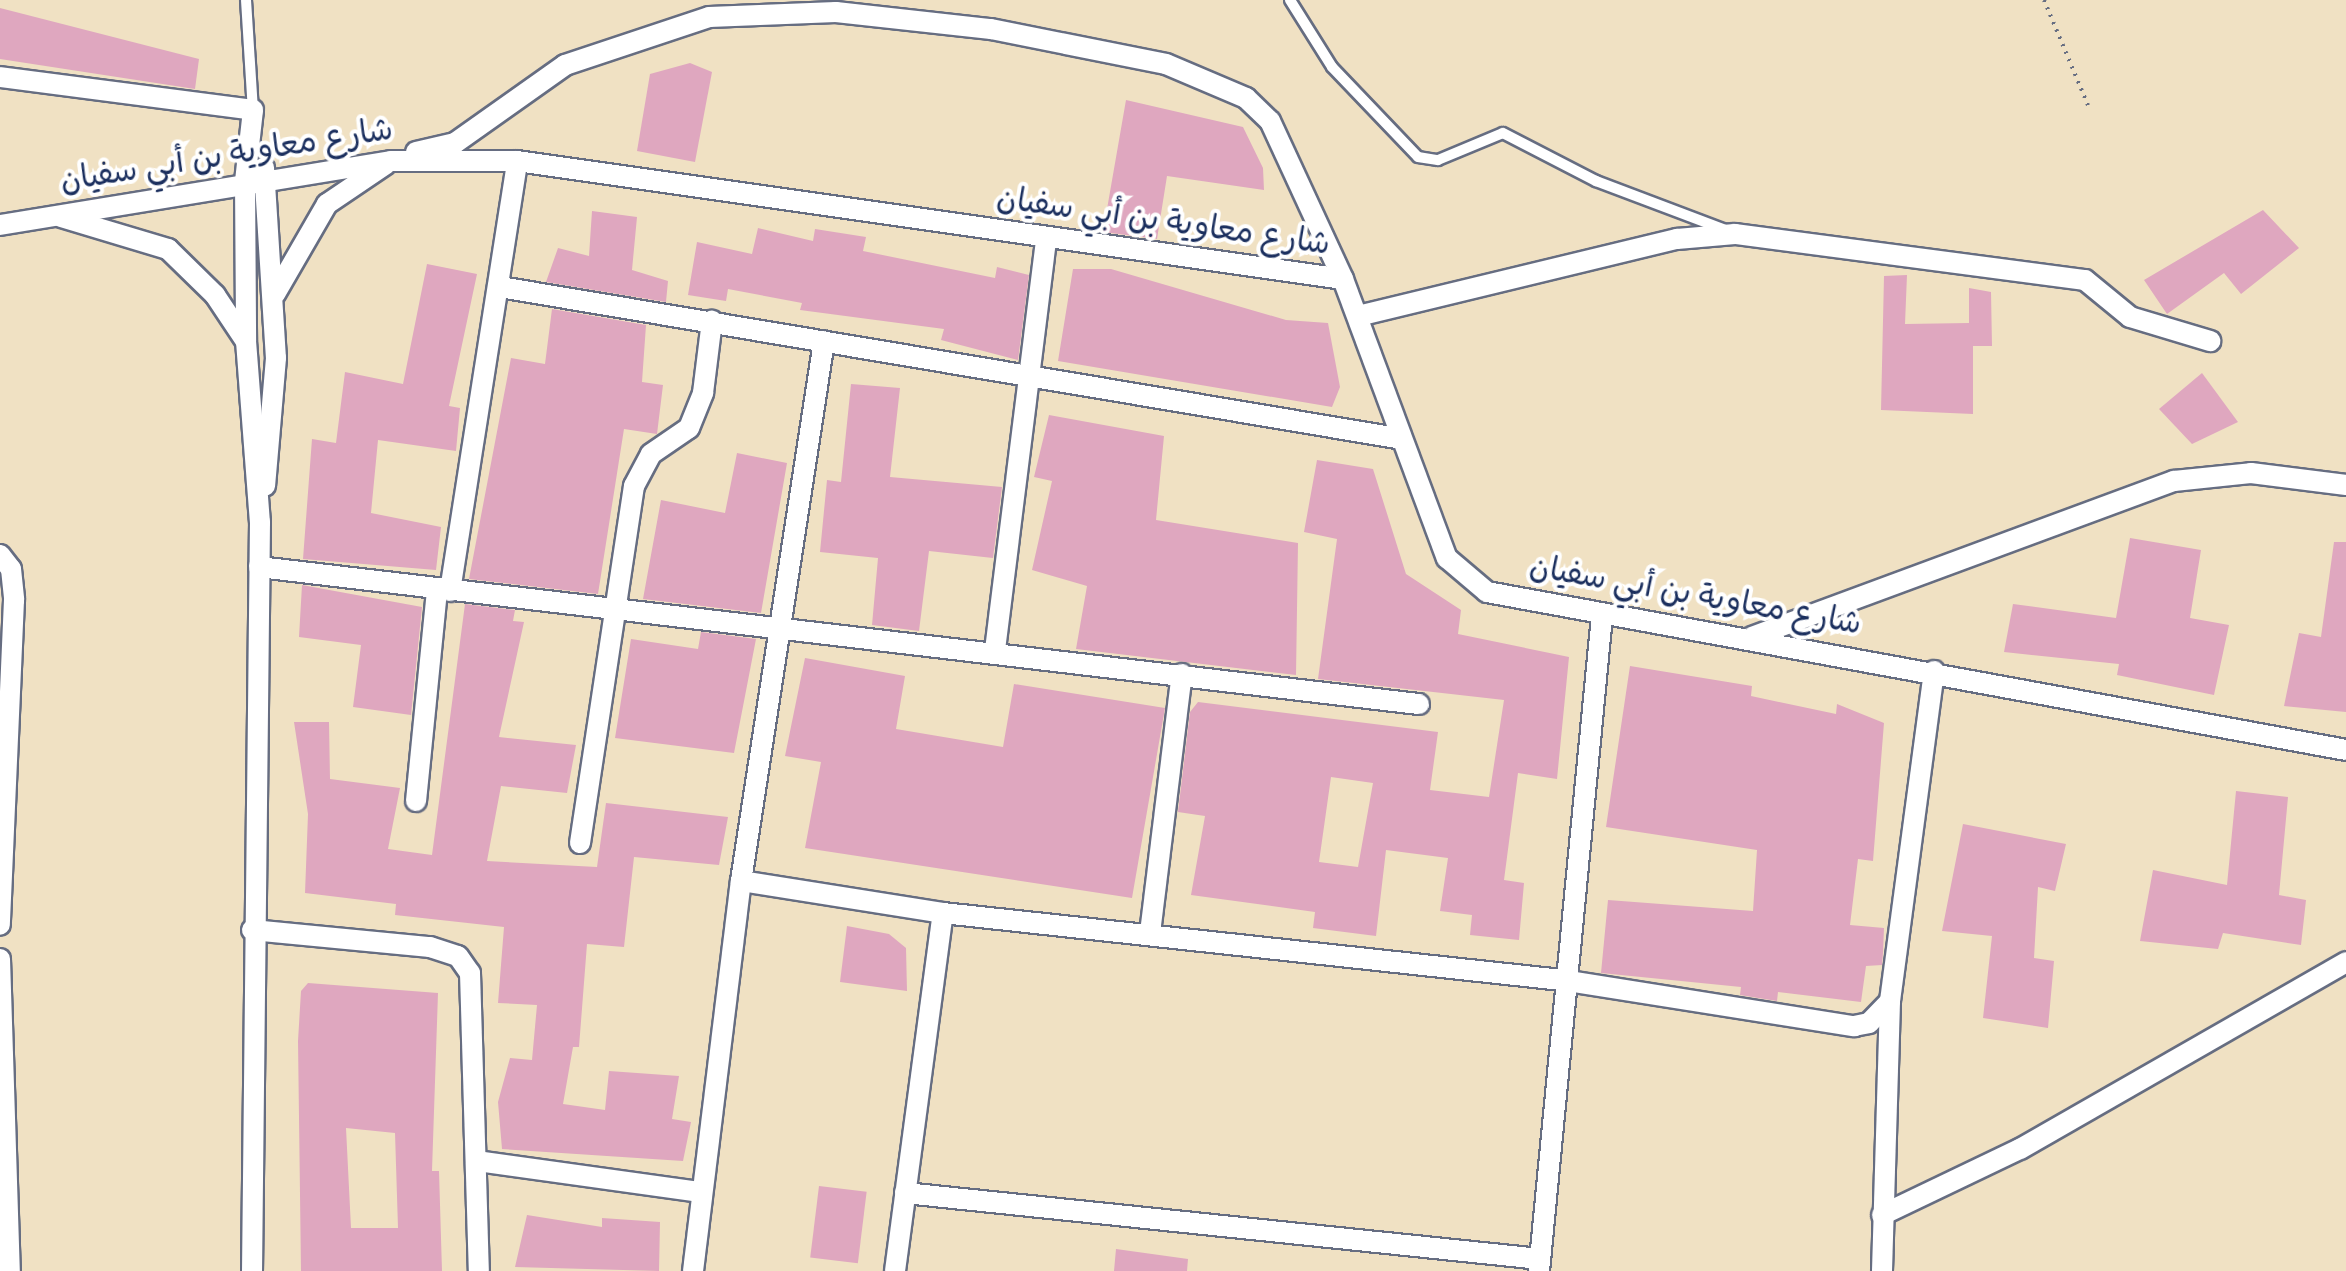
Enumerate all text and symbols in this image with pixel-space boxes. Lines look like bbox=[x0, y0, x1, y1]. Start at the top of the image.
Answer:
street label: شارع معاوية بن أبي سفيان bbox=[58, 113, 396, 203]
street label: شارع معاوية بن أبي سفيان bbox=[994, 182, 1332, 266]
street label: شارع معاوية بن أبي سفيان bbox=[1526, 550, 1864, 646]

